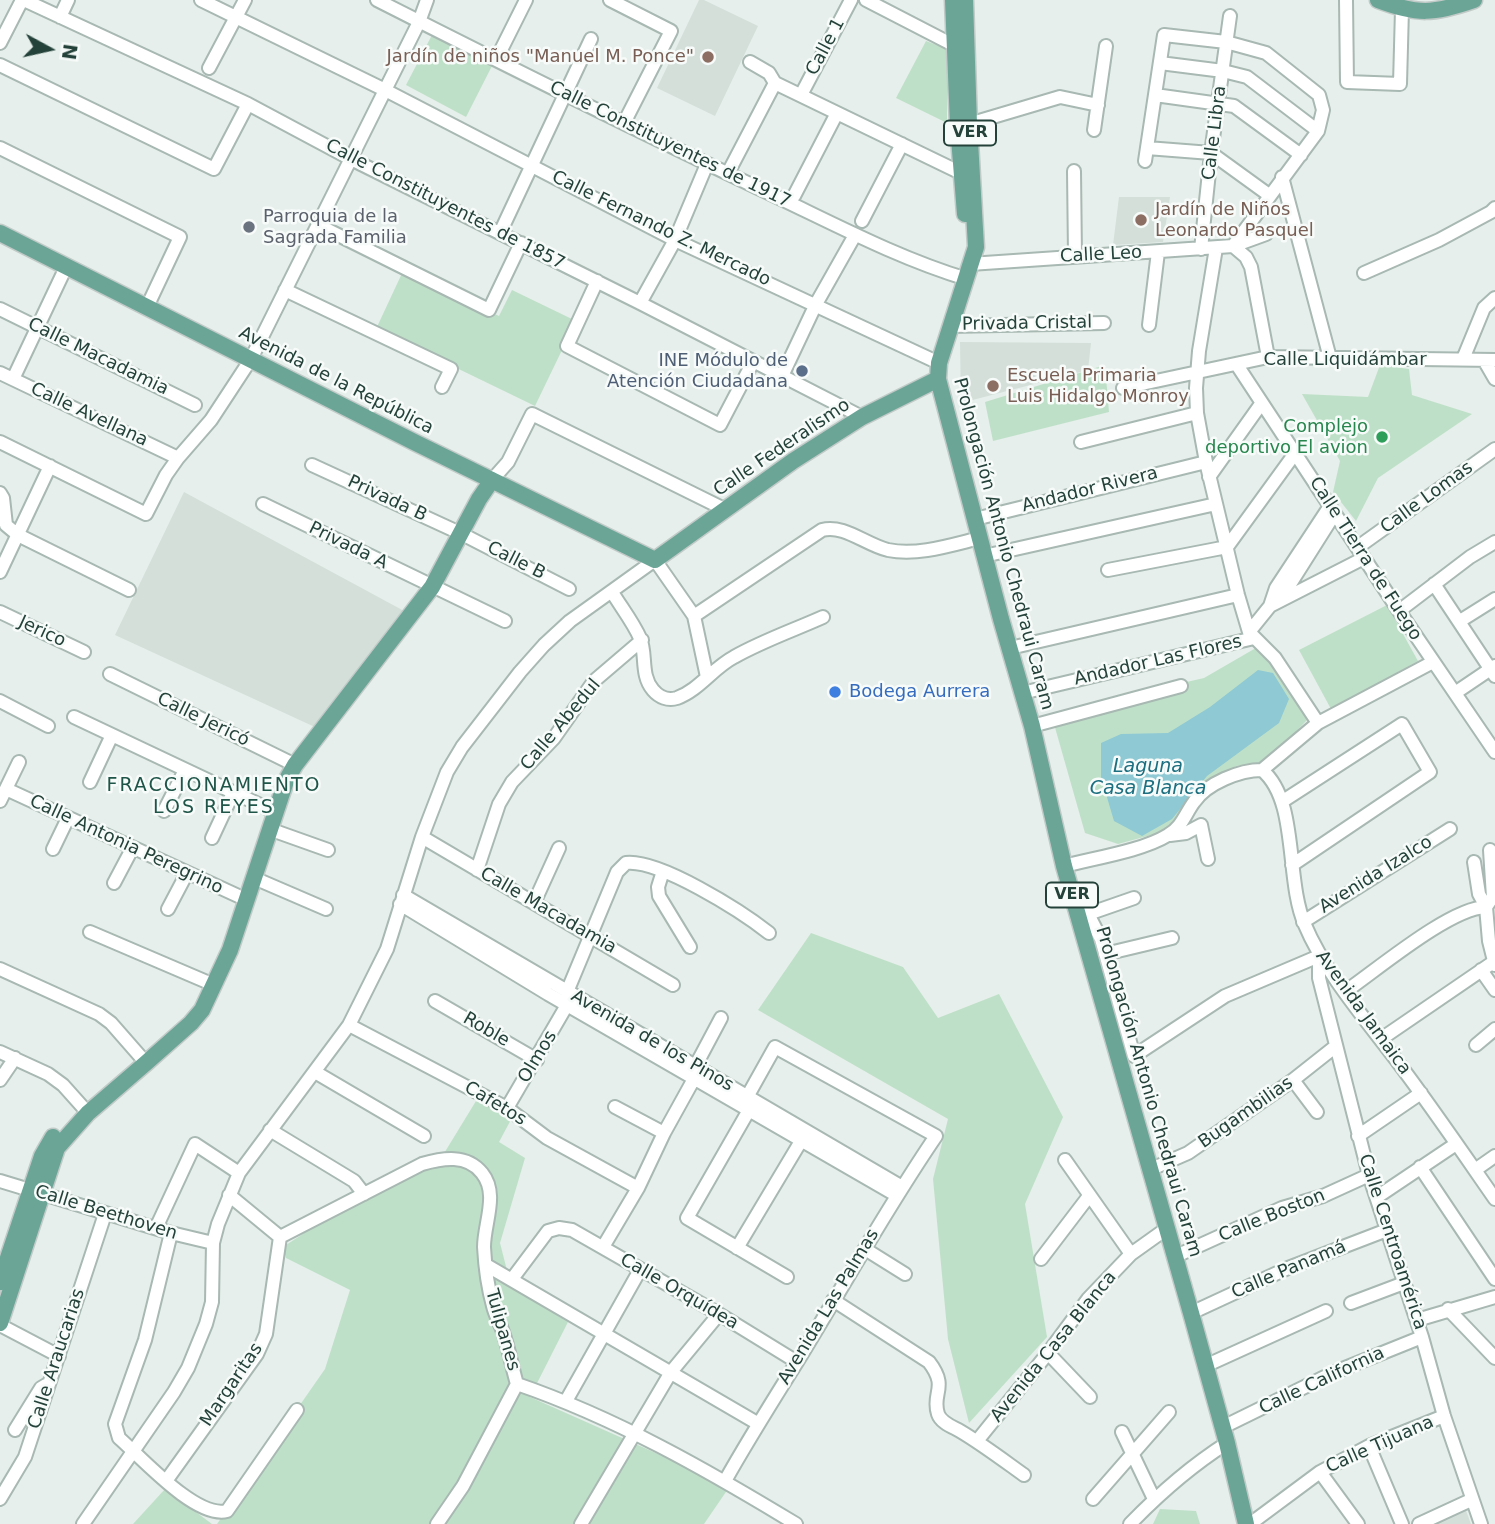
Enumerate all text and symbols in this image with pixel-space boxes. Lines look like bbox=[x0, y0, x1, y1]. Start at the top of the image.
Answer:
north arrow bbox=[14, 14, 84, 84]
street label: Calle 1 bbox=[802, 15, 850, 79]
text: N bbox=[58, 43, 82, 61]
place label: Jardín de niños "Manuel M. Ponce" bbox=[387, 46, 694, 68]
marker: Jardín de niños "Manuel M. Ponce" bbox=[700, 49, 716, 65]
street label: Calle Constituyentes de 1917 bbox=[546, 77, 794, 213]
street label: Calle Libra bbox=[1198, 84, 1232, 182]
road number: VER bbox=[944, 120, 996, 146]
street label: Calle Constituyentes de 1857 bbox=[322, 135, 568, 275]
street label: Calle Fernando Z. Mercado bbox=[548, 167, 774, 291]
place label: Jardín de Niños Leonardo Pasquel bbox=[1155, 199, 1314, 242]
place label: Parroquia de la Sagrada Familia bbox=[263, 206, 407, 248]
marker: Jardín de Niños Leonardo Pasquel bbox=[1133, 212, 1149, 228]
marker: Parroquia de la Sagrada Familia bbox=[241, 219, 257, 235]
street label: Calle Leo bbox=[1059, 242, 1143, 268]
street label: Privada Cristal bbox=[962, 312, 1092, 336]
street label: Calle Macadamia bbox=[24, 314, 172, 400]
street label: Avenida de la República bbox=[235, 322, 437, 440]
street label: Calle Liquidámbar bbox=[1263, 349, 1427, 371]
place label: INE Módulo de Atención Ciudadana bbox=[607, 350, 788, 392]
marker: INE Módulo de Atención Ciudadana bbox=[794, 363, 810, 379]
place label: Escuela Primaria Luis Hidalgo Monroy bbox=[1007, 365, 1189, 408]
street label: Prolongación Antonio Chedraui Caram bbox=[948, 376, 1058, 712]
street label: Calle Avellana bbox=[27, 378, 151, 452]
marker: Escuela Primaria Luis Hidalgo Monroy bbox=[985, 378, 1001, 394]
street label: Calle Federalismo bbox=[710, 394, 854, 502]
place label: Complejo deportivo El avion bbox=[1205, 416, 1368, 458]
marker: Complejo deportivo El avion bbox=[1374, 429, 1390, 445]
street label: Calle Lomas bbox=[1377, 457, 1477, 539]
street label: Andador Rivera bbox=[1020, 463, 1160, 517]
street label: Privada B bbox=[344, 471, 430, 527]
street label: Calle Tierra de Fuego bbox=[1304, 473, 1426, 645]
street label: Privada A bbox=[305, 518, 391, 574]
street label: Calle B bbox=[483, 537, 549, 585]
street label: Jerico bbox=[15, 612, 69, 652]
street label: Andador Las Flores bbox=[1072, 631, 1244, 691]
street label: Calle Abedul bbox=[516, 675, 606, 775]
place label: Bodega Aurrera bbox=[849, 681, 990, 703]
marker: Bodega Aurrera bbox=[827, 684, 843, 700]
street label: Calle Jericó bbox=[153, 688, 253, 752]
water label: Laguna Casa Blanca bbox=[1090, 756, 1206, 800]
district label: FRACCIONAMIENTO LOS REYES bbox=[108, 775, 320, 819]
street label: Calle Antonia Peregrino bbox=[26, 791, 226, 899]
street label: Avenida Izalco bbox=[1315, 832, 1437, 918]
street label: Calle Macadamia bbox=[476, 863, 620, 959]
road number: VER bbox=[1046, 882, 1098, 908]
street label: Prolongación Antonio Chedraui Caram bbox=[1090, 924, 1206, 1260]
street label: Avenida Jamaica bbox=[1311, 947, 1415, 1079]
street label: Avenida de los Pinos bbox=[567, 986, 737, 1096]
street label: Roble bbox=[459, 1008, 513, 1052]
street label: Olmos bbox=[514, 1027, 562, 1087]
street label: Bugambilias bbox=[1195, 1072, 1297, 1154]
street label: Cafetos bbox=[460, 1077, 530, 1131]
street label: Calle Centroamérica bbox=[1353, 1151, 1431, 1333]
street label: Calle Beethoven bbox=[32, 1181, 180, 1245]
street label: Calle Boston bbox=[1216, 1185, 1328, 1247]
street label: Avenida Las Palmas bbox=[774, 1225, 884, 1389]
street label: Calle Panamá bbox=[1228, 1236, 1350, 1304]
street label: Calle Orquídea bbox=[616, 1249, 742, 1335]
street label: Avenida Casa Blanca bbox=[986, 1267, 1122, 1427]
street label: Calle Araucarias bbox=[24, 1286, 90, 1432]
street label: Tulipanes bbox=[480, 1287, 524, 1373]
street label: Margaritas bbox=[196, 1339, 268, 1431]
street label: Calle California bbox=[1256, 1343, 1388, 1419]
street label: Calle Tijuana bbox=[1323, 1412, 1437, 1478]

